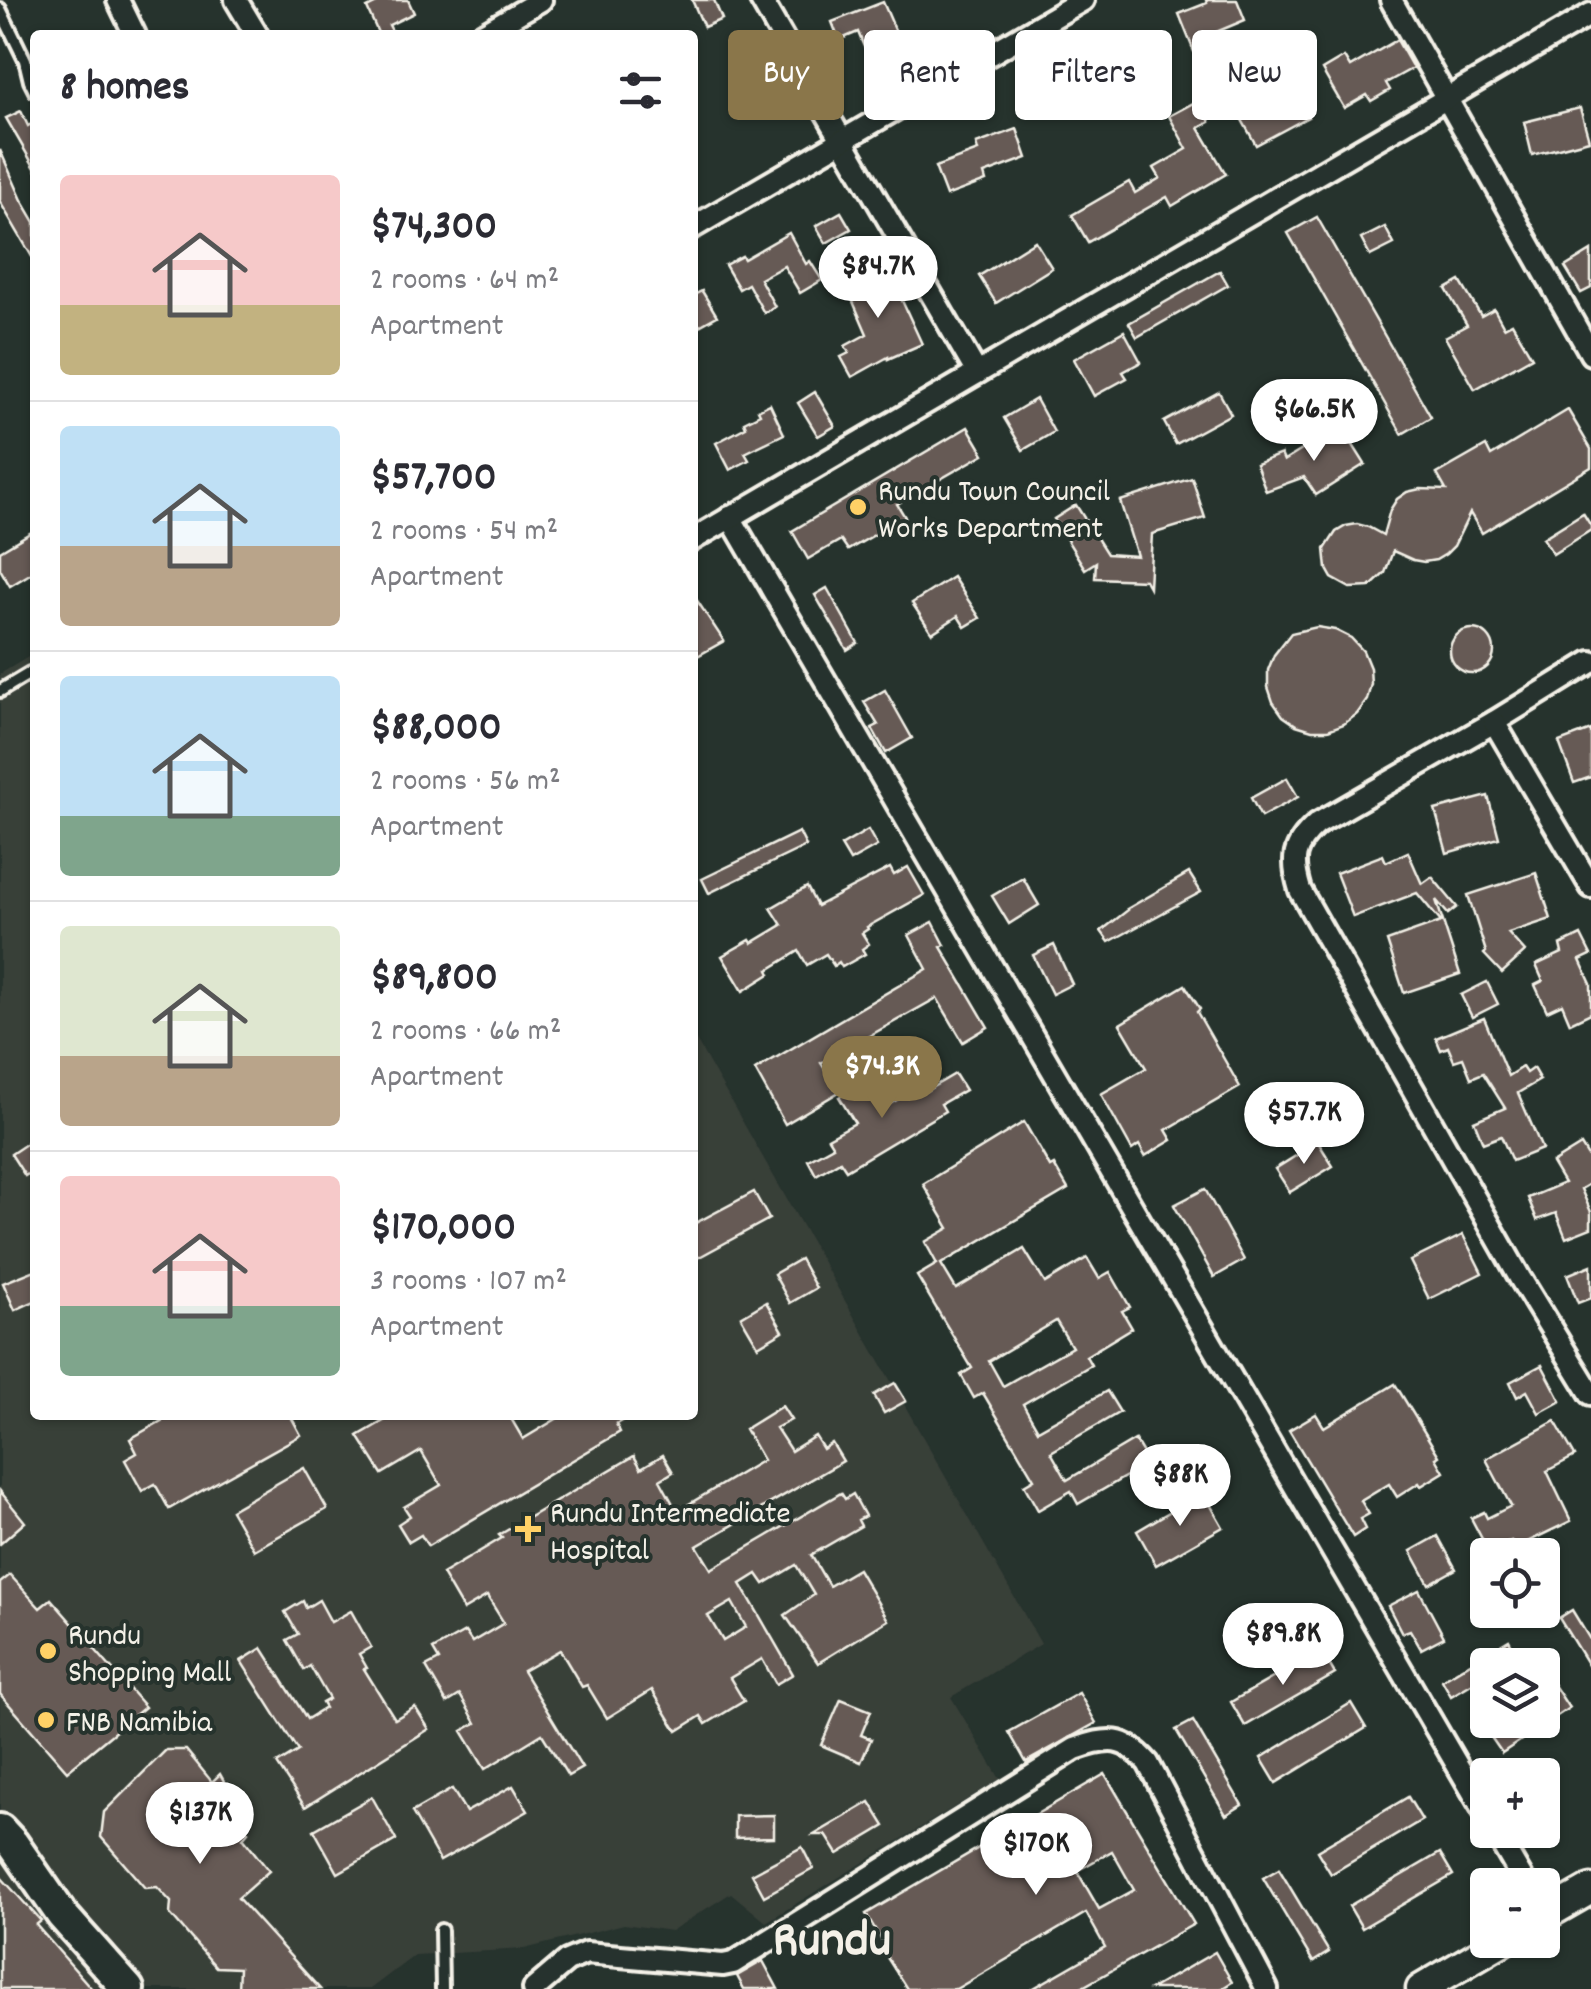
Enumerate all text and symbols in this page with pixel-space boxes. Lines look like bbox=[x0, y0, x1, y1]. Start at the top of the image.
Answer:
chip: Buy bbox=[728, 30, 844, 120]
chip: Rent bbox=[864, 30, 995, 120]
chip: Filters bbox=[1015, 30, 1172, 120]
chip: New bbox=[1192, 30, 1317, 120]
text: 8 homes bbox=[60, 60, 189, 120]
icon: filters bbox=[613, 63, 668, 118]
text: $74,300 bbox=[370, 199, 497, 259]
icon: home bbox=[140, 215, 260, 335]
pin: $84.7K bbox=[797, 236, 959, 321]
text: $84.7K bbox=[841, 245, 915, 291]
text: 2 rooms · 64 m² bbox=[370, 259, 559, 305]
text: Apartment bbox=[370, 305, 504, 351]
pin: $66.5K bbox=[1233, 379, 1395, 464]
text: $66.5K bbox=[1273, 388, 1355, 434]
text: $57,700 bbox=[370, 450, 497, 510]
icon: home bbox=[140, 466, 260, 586]
place label: Rundu Town Council Works Department bbox=[878, 471, 1111, 554]
marker: Rundu Town Council Works Department bbox=[847, 496, 869, 518]
text: 2 rooms · 54 m² bbox=[370, 510, 558, 556]
text: Apartment bbox=[370, 556, 504, 602]
text: $88,000 bbox=[370, 700, 502, 760]
icon: home bbox=[140, 716, 260, 836]
text: 2 rooms · 56 m² bbox=[370, 760, 561, 806]
text: Apartment bbox=[370, 806, 504, 852]
text: $89,800 bbox=[370, 950, 498, 1010]
icon: home bbox=[140, 966, 260, 1086]
text: 2 rooms · 66 m² bbox=[370, 1010, 561, 1056]
pin: $74.3K bbox=[801, 1036, 963, 1121]
text: $74.3K bbox=[844, 1045, 920, 1091]
text: Apartment bbox=[370, 1056, 504, 1102]
pin: $57.7K bbox=[1223, 1082, 1385, 1167]
text: $57.7K bbox=[1266, 1091, 1342, 1137]
text: $170,000 bbox=[370, 1200, 516, 1260]
icon: home bbox=[140, 1216, 260, 1336]
text: 3 rooms · 107 m² bbox=[370, 1260, 567, 1306]
text: Apartment bbox=[370, 1306, 504, 1352]
pin: $88K bbox=[1121, 1444, 1239, 1529]
text: $88K bbox=[1152, 1453, 1208, 1499]
place label: Rundu Intermediate Hospital bbox=[550, 1493, 791, 1576]
marker: Rundu Intermediate Hospital bbox=[515, 1516, 541, 1542]
map controls bbox=[1470, 1538, 1560, 1958]
button: locate bbox=[1470, 1538, 1560, 1628]
pin: $89.8K bbox=[1202, 1603, 1364, 1688]
text: $89.8K bbox=[1245, 1612, 1321, 1658]
place label: Rundu Shopping Mall bbox=[68, 1615, 232, 1698]
marker: Rundu Shopping Mall bbox=[37, 1640, 59, 1662]
button: layers bbox=[1470, 1648, 1560, 1738]
place label: FNB Namibia bbox=[66, 1702, 213, 1748]
marker: FNB Namibia bbox=[35, 1709, 57, 1731]
button: + bbox=[1470, 1758, 1560, 1848]
pin: $137K bbox=[130, 1782, 270, 1867]
text: $137K bbox=[168, 1791, 232, 1837]
pin: $170K bbox=[966, 1813, 1106, 1898]
text: $170K bbox=[1002, 1822, 1070, 1868]
button: − bbox=[1470, 1868, 1560, 1958]
district label: Rundu bbox=[773, 1907, 891, 1981]

